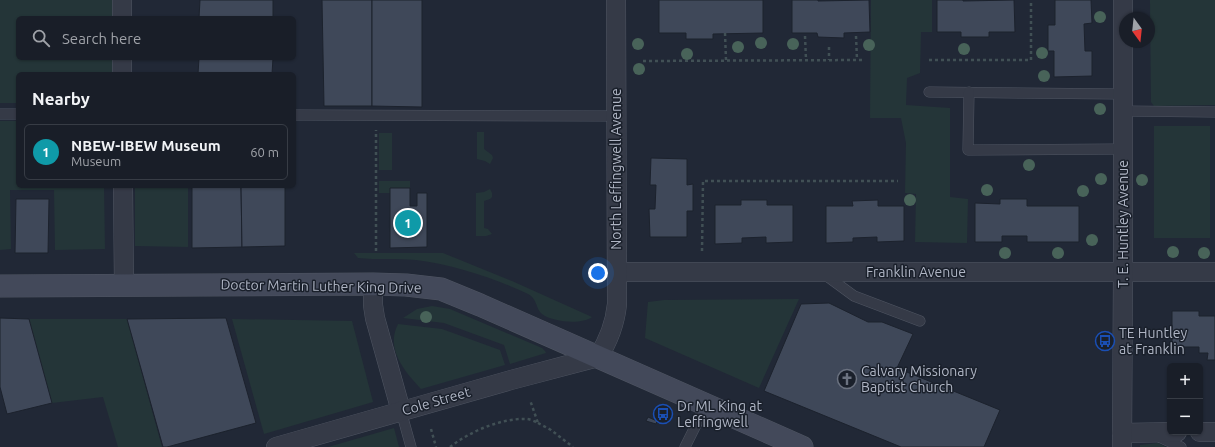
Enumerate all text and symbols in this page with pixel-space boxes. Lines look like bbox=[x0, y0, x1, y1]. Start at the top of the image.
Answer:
north arrow bbox=[1119, 12, 1155, 48]
search box bbox=[16, 16, 296, 60]
icon: search bbox=[30, 27, 52, 49]
text: Search here bbox=[62, 30, 141, 47]
street label: North Leffingwell Avenue bbox=[608, 88, 624, 250]
text: Nearby bbox=[32, 89, 90, 108]
text: NBEW-IBEW Museum bbox=[71, 137, 221, 154]
text: 1 bbox=[42, 145, 50, 159]
text: 60 m bbox=[250, 145, 279, 159]
text: Museum bbox=[71, 154, 121, 168]
street label: T. E. Huntley Avenue bbox=[1115, 160, 1131, 288]
pin: 1 bbox=[395, 208, 421, 238]
your location bbox=[588, 263, 608, 283]
street label: Franklin Avenue bbox=[866, 264, 966, 280]
street label: Doctor Martin Luther King Drive bbox=[220, 276, 422, 296]
place label: TE Huntley at Franklin bbox=[1119, 325, 1187, 357]
bus stop icon: TE Huntley at Franklin bbox=[1094, 330, 1116, 352]
place label: Calvary Missionary Baptist Church bbox=[861, 363, 977, 395]
map controls bbox=[1167, 363, 1203, 435]
button: + bbox=[1167, 363, 1203, 399]
church icon: Calvary Missionary Baptist Church bbox=[836, 368, 858, 390]
street label: Cole Street bbox=[400, 383, 473, 418]
place label: Dr ML King at Leffingwell bbox=[677, 398, 763, 430]
button: − bbox=[1167, 399, 1203, 435]
bus stop icon: Dr ML King at Leffingwell bbox=[652, 403, 674, 425]

